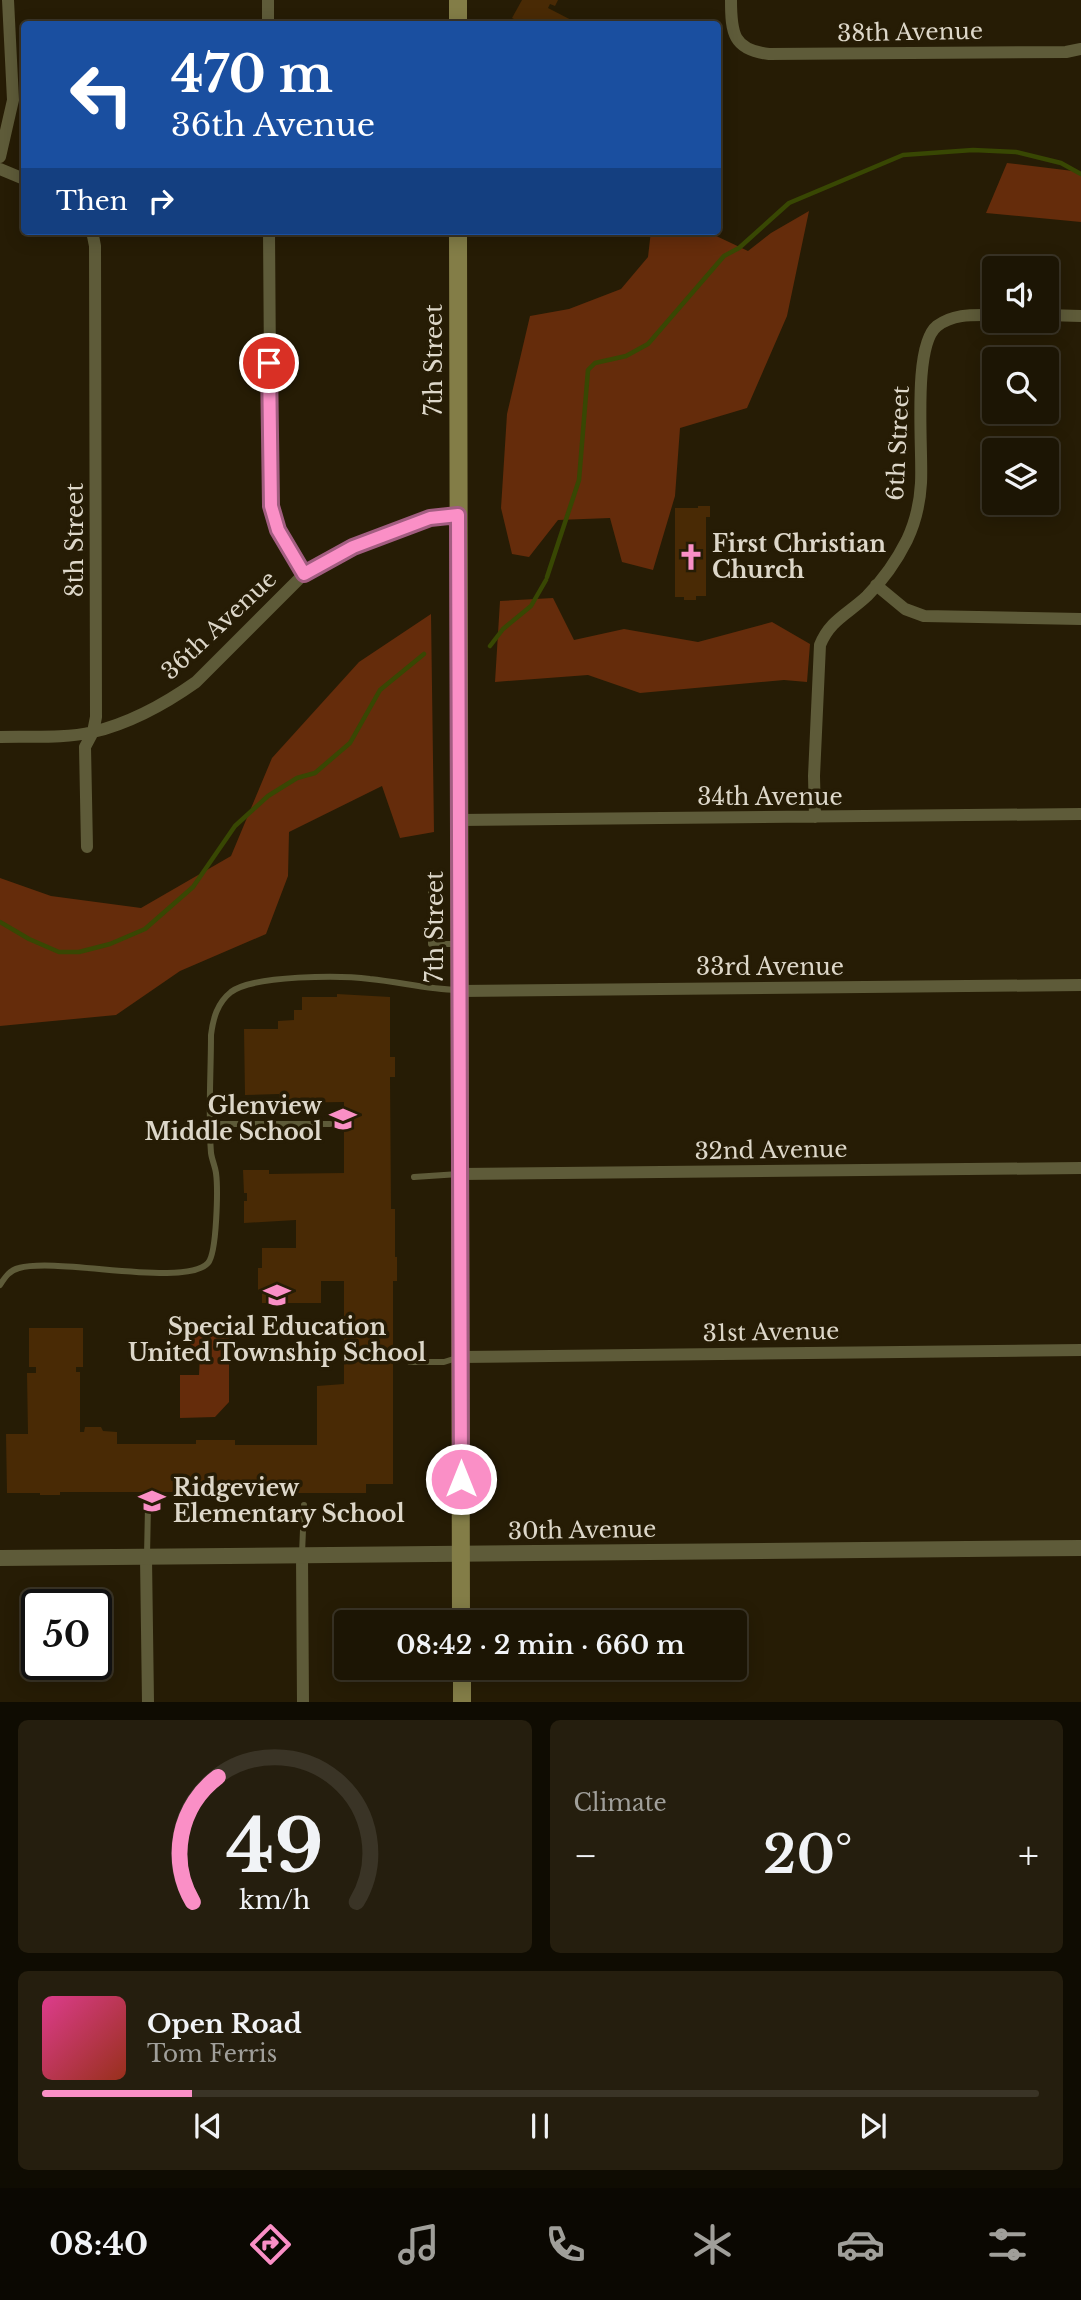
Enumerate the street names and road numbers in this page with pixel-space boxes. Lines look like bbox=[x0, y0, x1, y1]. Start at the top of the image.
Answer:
street label: 38th Avenue bbox=[837, 17, 983, 47]
street label: 7th Street bbox=[420, 304, 448, 416]
street label: 6th Street bbox=[881, 384, 915, 501]
street label: 8th Street bbox=[61, 483, 89, 597]
street label: 36th Avenue bbox=[156, 565, 282, 685]
street label: 34th Avenue bbox=[697, 783, 843, 811]
street label: 7th Street bbox=[421, 871, 449, 983]
street label: 33rd Avenue bbox=[696, 953, 844, 981]
street label: 32nd Avenue bbox=[694, 1135, 848, 1165]
street label: 31st Avenue bbox=[702, 1317, 840, 1347]
street label: 30th Avenue bbox=[508, 1515, 656, 1545]

